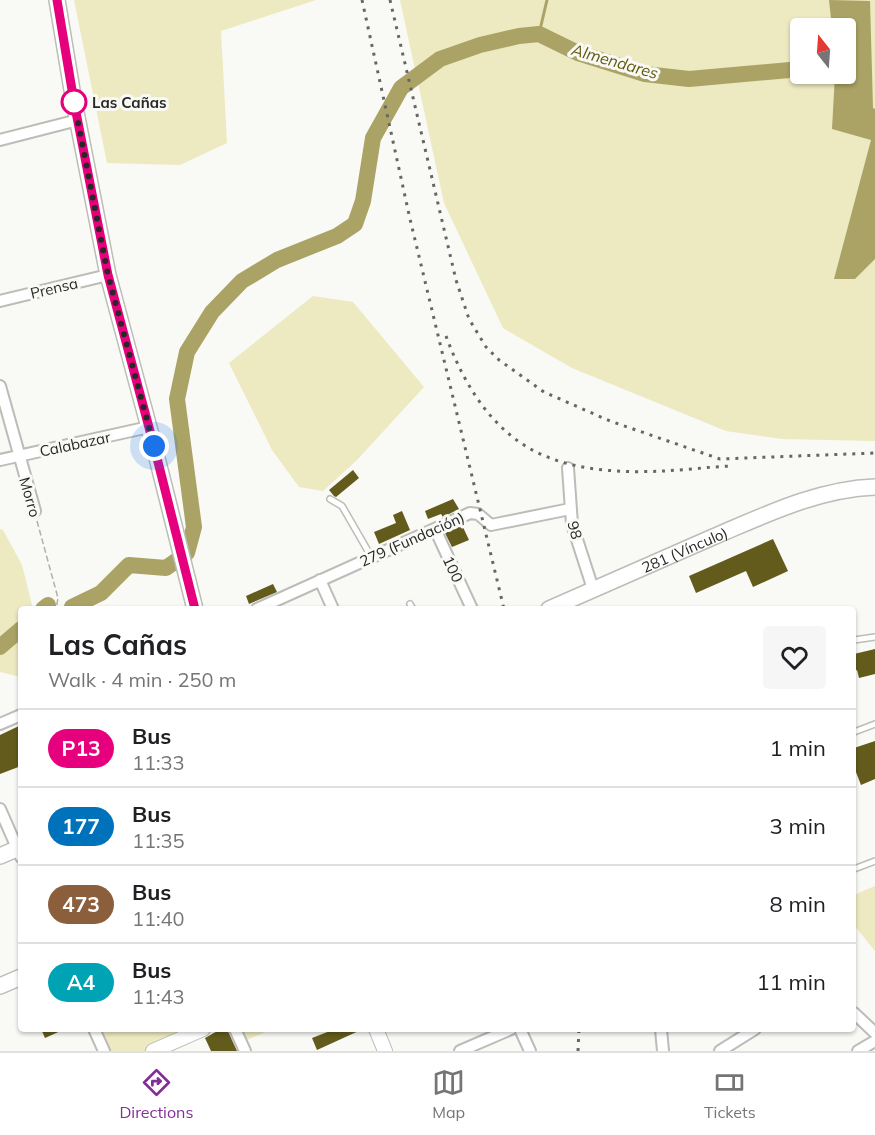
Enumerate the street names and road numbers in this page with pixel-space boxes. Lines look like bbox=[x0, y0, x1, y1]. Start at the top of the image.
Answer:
street label: Prensa bbox=[28, 273, 80, 303]
street label: Calabazar bbox=[38, 427, 113, 461]
street label: Morro bbox=[15, 475, 45, 519]
street label: 279 (Fundación) bbox=[357, 507, 467, 571]
street label: 98 bbox=[563, 519, 587, 541]
street label: 281 (Vínculo) bbox=[639, 522, 730, 577]
street label: 100 bbox=[439, 553, 467, 585]

